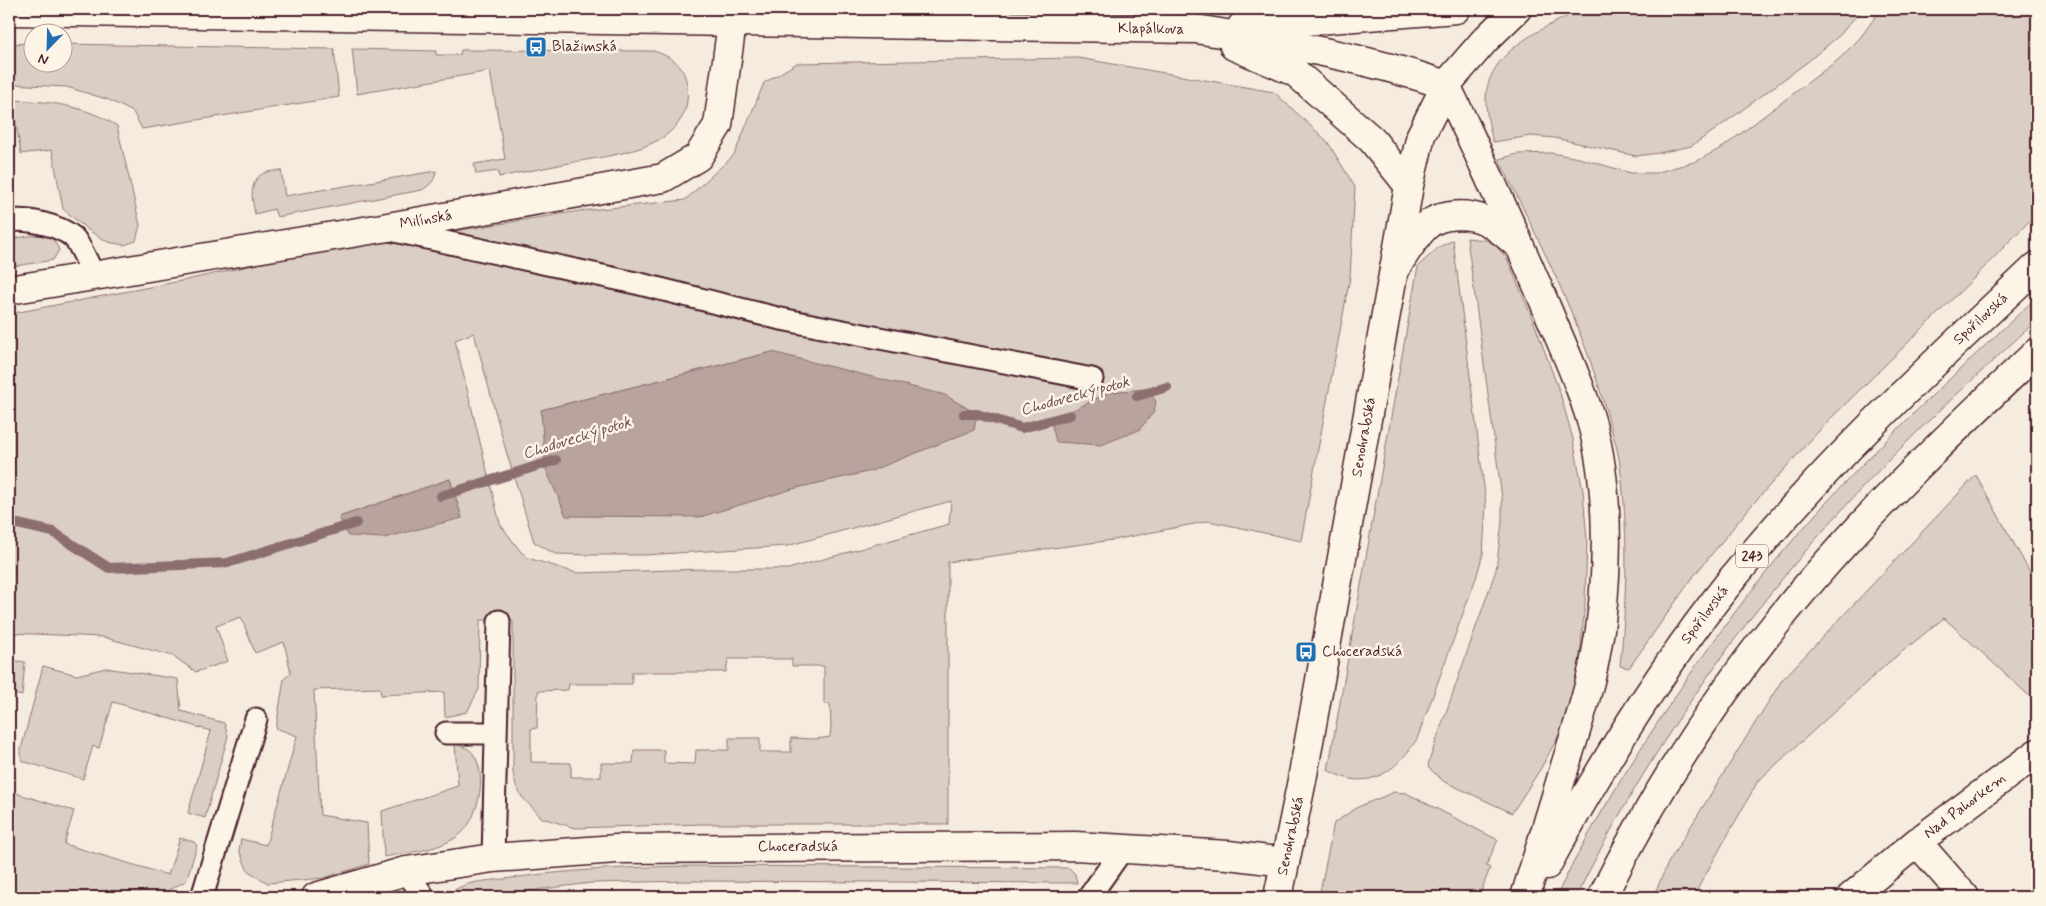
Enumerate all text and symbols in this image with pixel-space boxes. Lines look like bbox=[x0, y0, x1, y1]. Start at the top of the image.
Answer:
street label: Klapálkova bbox=[1118, 18, 1185, 40]
north arrow bbox=[22, 22, 72, 72]
bus stop icon: Blažimská bbox=[524, 35, 548, 59]
place label: Blažimská bbox=[552, 37, 617, 57]
text: N bbox=[36, 49, 51, 69]
street label: Milínská bbox=[398, 206, 454, 234]
street label: Spořilovská bbox=[1949, 288, 2013, 350]
water label: Chodovecký potok bbox=[1018, 371, 1132, 421]
street label: Senohrabská bbox=[1347, 396, 1381, 478]
water label: Chodovecký potok bbox=[520, 412, 634, 464]
road number: 243 bbox=[1736, 544, 1768, 568]
street label: Spořilovská bbox=[1676, 582, 1734, 648]
bus stop icon: Choceradská bbox=[1294, 640, 1318, 664]
place label: Choceradská bbox=[1322, 642, 1402, 662]
street label: Nad Pahorkem bbox=[1920, 769, 2010, 843]
street label: Senohrabská bbox=[1273, 795, 1309, 877]
street label: Choceradská bbox=[758, 837, 838, 857]

